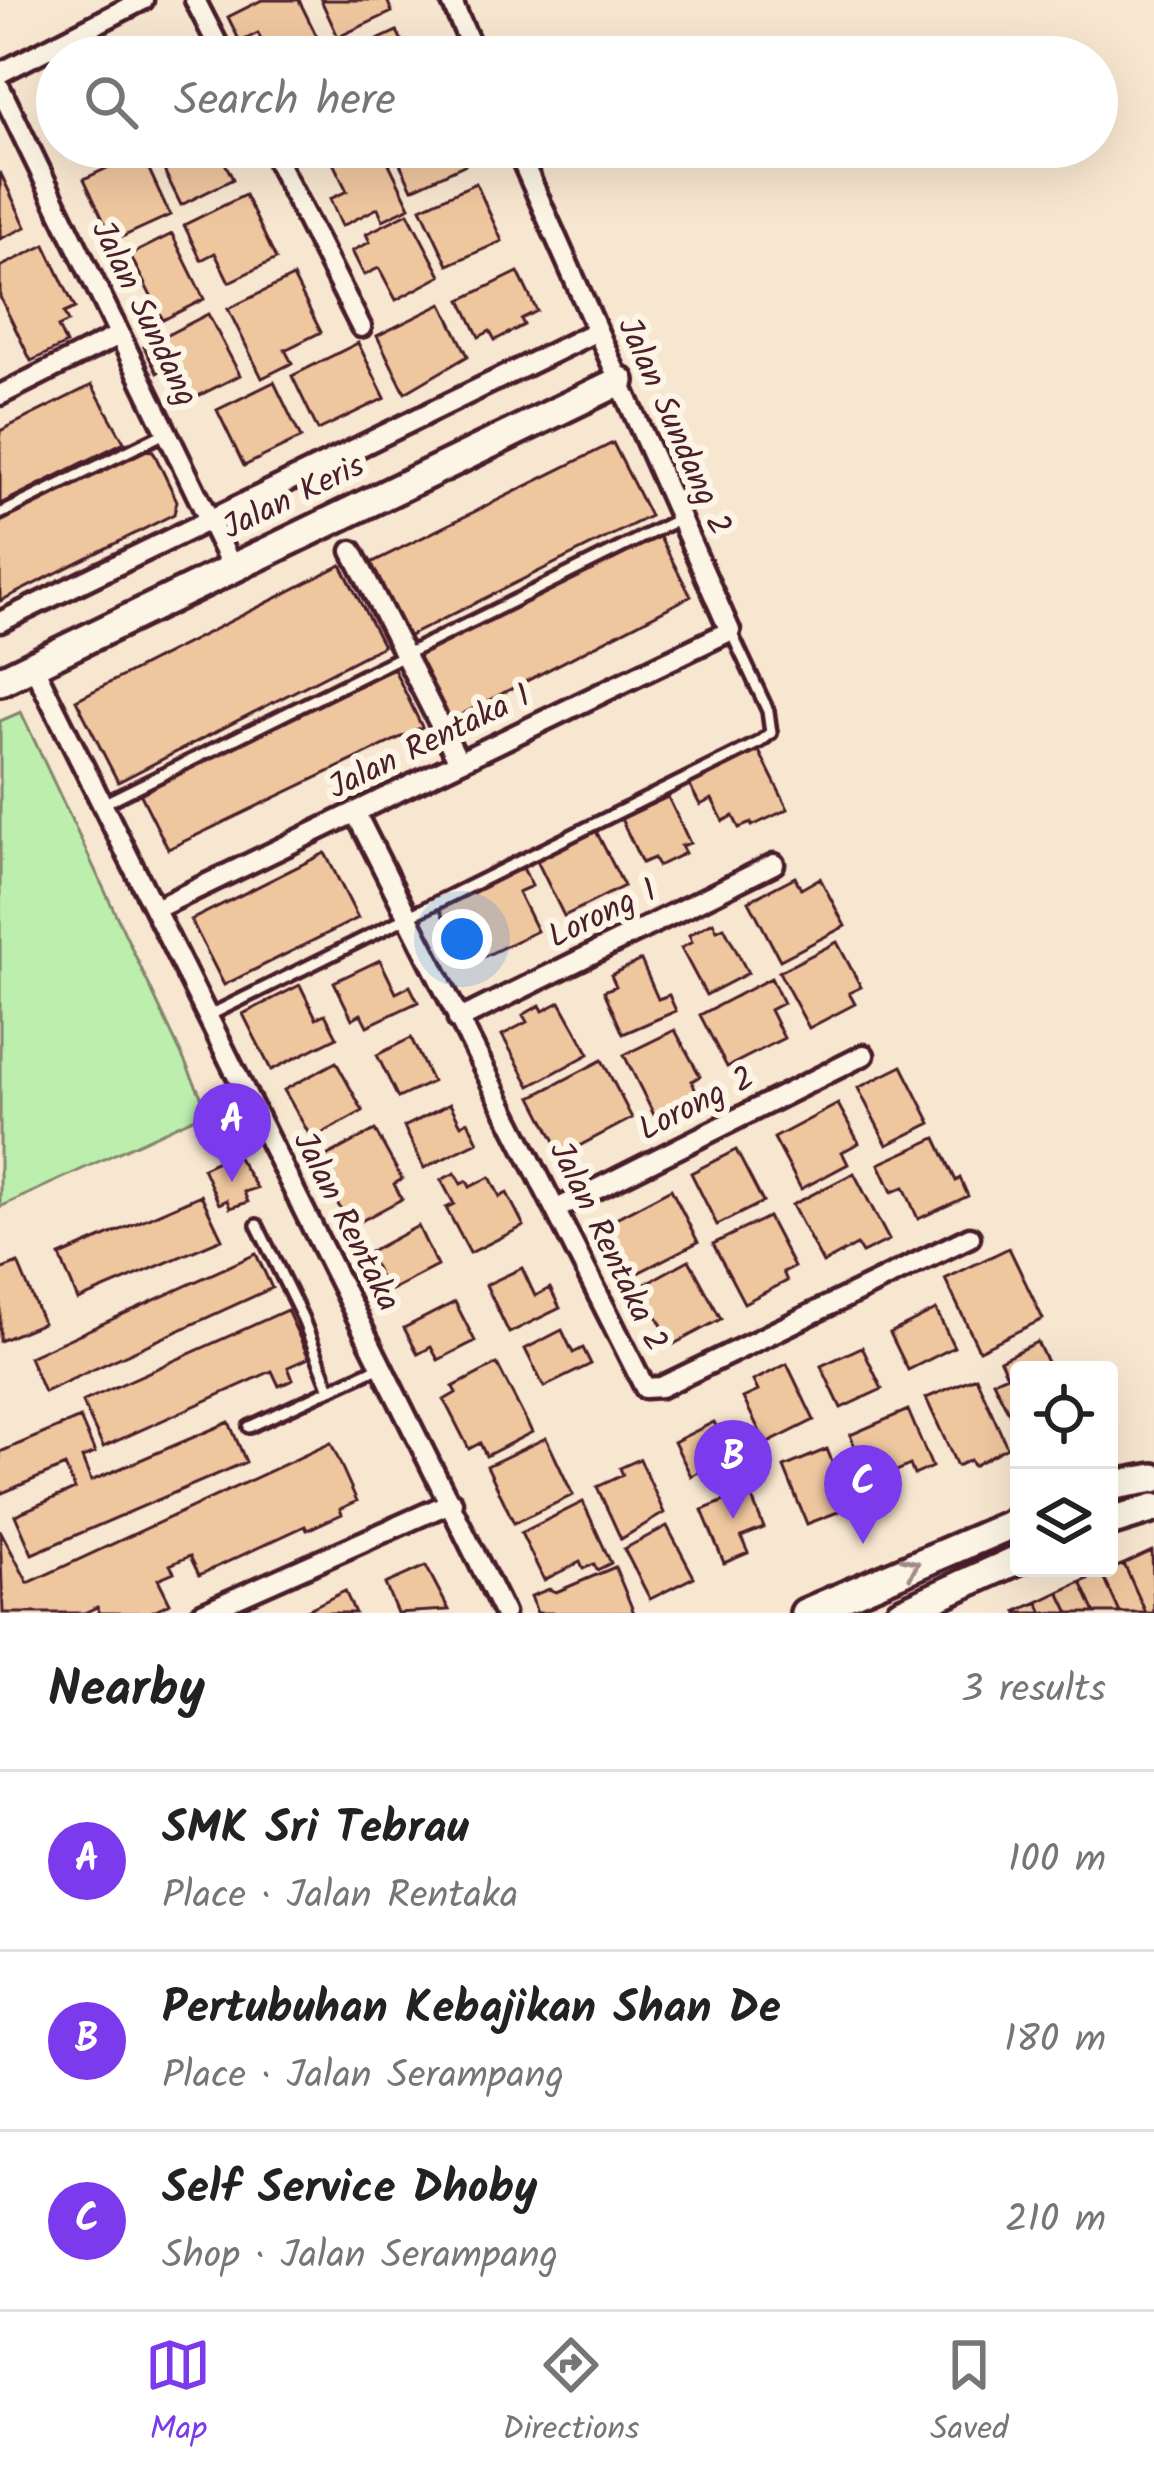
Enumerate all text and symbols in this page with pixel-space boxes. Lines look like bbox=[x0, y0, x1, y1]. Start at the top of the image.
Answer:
search box bbox=[36, 36, 1118, 168]
text: Search here bbox=[174, 66, 396, 138]
icon: search bbox=[78, 69, 144, 135]
street label: Jalan Sundang bbox=[75, 212, 211, 416]
street label: Jalan Sundang 2 bbox=[601, 309, 745, 545]
street label: Jalan Keris bbox=[214, 441, 374, 555]
street label: Jalan Rentaka 1 bbox=[320, 671, 540, 815]
street label: Lorong 1 bbox=[539, 866, 667, 964]
your location bbox=[432, 909, 492, 969]
street label: Lorong 2 bbox=[629, 1053, 765, 1157]
pin: A bbox=[193, 1083, 271, 1182]
street label: Jalan Rentaka bbox=[277, 1123, 413, 1321]
street label: Jalan Rentaka 2 bbox=[533, 1133, 681, 1361]
map controls bbox=[1010, 1361, 1118, 1577]
button: locate bbox=[1010, 1361, 1118, 1469]
pin: B bbox=[694, 1420, 772, 1519]
pin: C bbox=[824, 1445, 902, 1544]
button: layers bbox=[1010, 1469, 1118, 1577]
one-way arrow bbox=[899, 1557, 921, 1581]
text: Nearby bbox=[48, 1651, 205, 1732]
text: 3 results bbox=[961, 1660, 1106, 1722]
text: SMK Sri Tebrau bbox=[162, 1794, 469, 1866]
text: A bbox=[75, 1830, 99, 1892]
text: 100 m bbox=[1008, 1830, 1106, 1892]
text: Place · Jalan Rentaka bbox=[162, 1866, 518, 1928]
text: Pertubuhan Kebajikan Shan De bbox=[162, 1974, 781, 2046]
text: B bbox=[75, 2010, 99, 2072]
text: 180 m bbox=[1004, 2010, 1106, 2072]
text: Place · Jalan Serampang bbox=[162, 2046, 564, 2108]
text: Self Service Dhoby bbox=[162, 2154, 537, 2226]
text: C bbox=[75, 2190, 99, 2252]
text: 210 m bbox=[1005, 2190, 1106, 2252]
text: Shop · Jalan Serampang bbox=[162, 2226, 558, 2288]
tab: Map bbox=[145, 2332, 211, 2457]
tab: Directions bbox=[502, 2332, 639, 2457]
tab: Saved bbox=[930, 2332, 1009, 2457]

